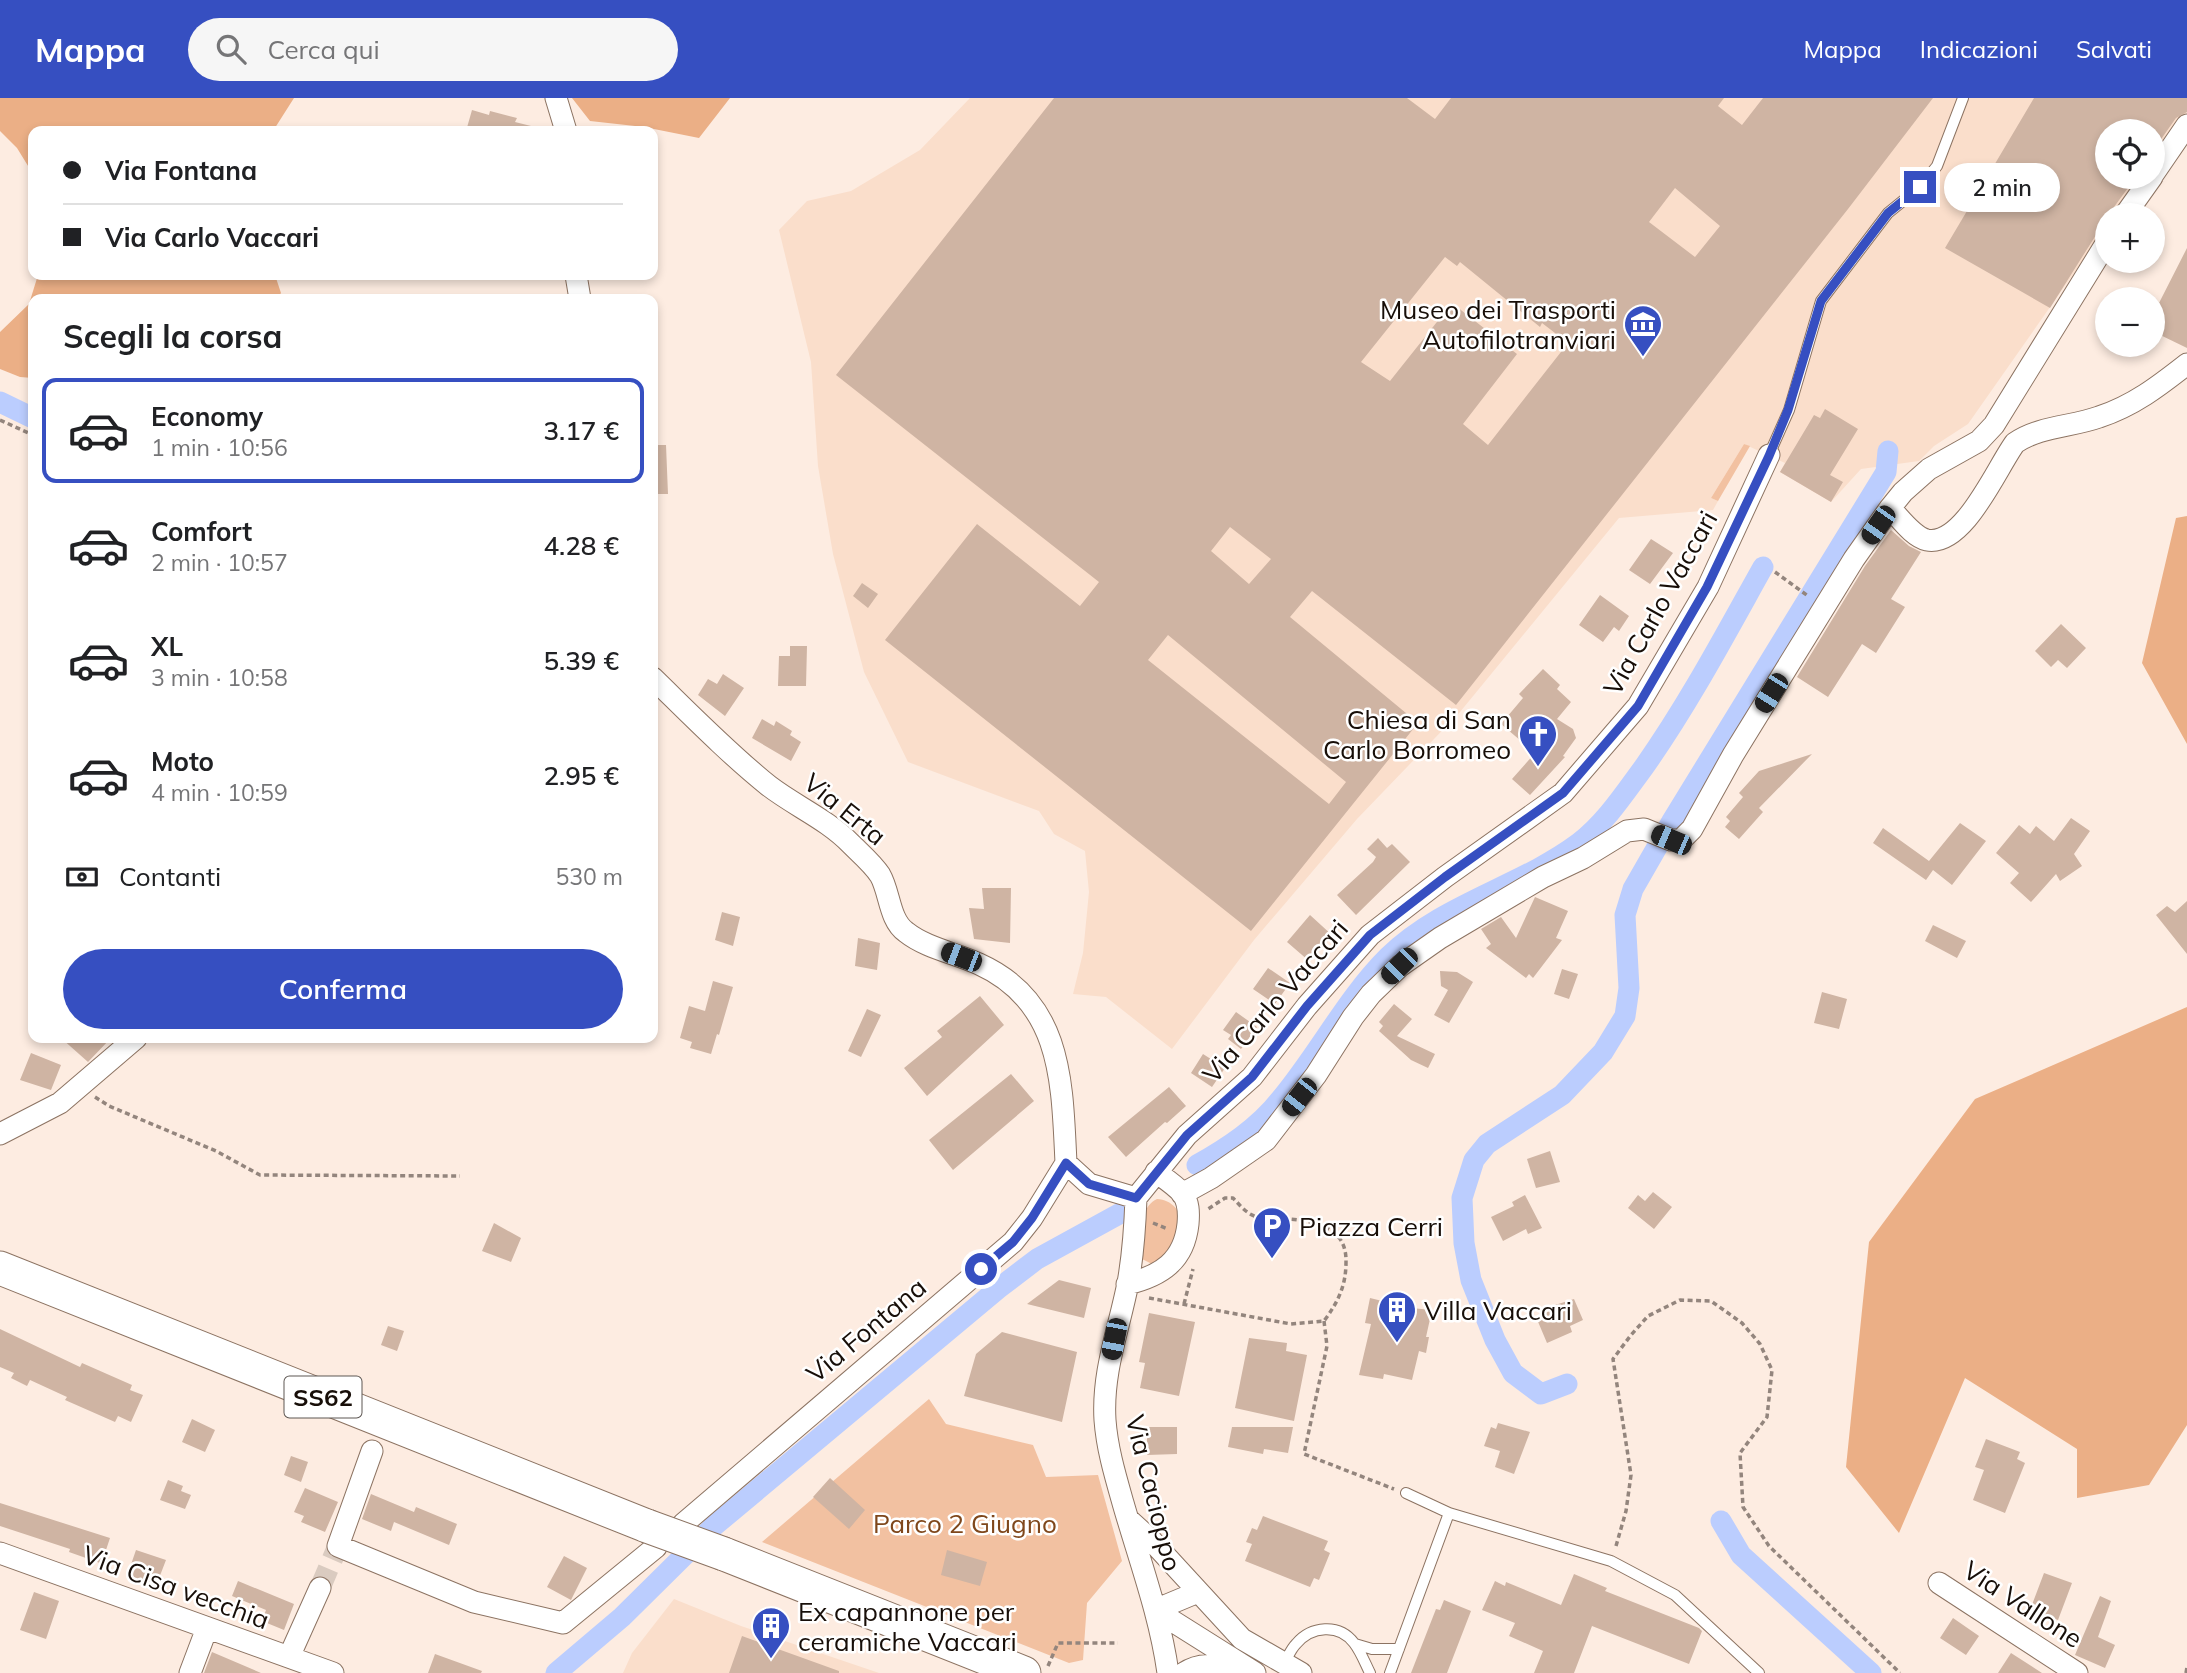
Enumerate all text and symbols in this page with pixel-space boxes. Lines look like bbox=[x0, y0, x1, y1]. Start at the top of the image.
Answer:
search box bbox=[188, 18, 678, 81]
text: Mappa bbox=[35, 29, 146, 70]
icon: search bbox=[212, 30, 250, 68]
text: Cerca qui bbox=[268, 33, 380, 66]
text: Mappa bbox=[1803, 34, 1882, 64]
text: Indicazioni bbox=[1920, 34, 2038, 64]
text: Salvati bbox=[2076, 34, 2152, 64]
map controls bbox=[2095, 119, 2165, 357]
button: locate bbox=[2095, 119, 2165, 189]
text: Via Fontana bbox=[105, 154, 257, 187]
callout: 2 min bbox=[1944, 162, 2060, 212]
route end bbox=[1904, 171, 1936, 203]
text: 2 min bbox=[1972, 173, 2032, 202]
button: + bbox=[2095, 203, 2165, 273]
text: Via Carlo Vaccari bbox=[105, 221, 319, 254]
button: − bbox=[2095, 287, 2165, 357]
place label: Museo dei Trasporti Autofilotranviari bbox=[1380, 293, 1616, 356]
museum icon: Museo dei Trasporti Autofilotranviari bbox=[1622, 303, 1664, 358]
text: Scegli la corsa bbox=[63, 316, 282, 356]
icon: car bbox=[67, 399, 130, 462]
text: Economy bbox=[151, 400, 263, 433]
text: 3.17 € bbox=[543, 414, 619, 447]
text: 1 min · 10:56 bbox=[151, 433, 288, 462]
car bbox=[1858, 502, 1899, 548]
street label: Via Carlo Vaccari bbox=[1596, 505, 1724, 701]
icon: car bbox=[67, 514, 130, 577]
text: Comfort bbox=[151, 515, 252, 548]
text: 4.28 € bbox=[543, 529, 619, 562]
text: 2 min · 10:57 bbox=[151, 548, 288, 577]
icon: car bbox=[67, 629, 130, 692]
text: XL bbox=[151, 630, 183, 663]
text: 5.39 € bbox=[543, 644, 619, 677]
text: 3 min · 10:58 bbox=[151, 663, 288, 692]
car bbox=[1751, 670, 1792, 716]
place label: Chiesa di San Carlo Borromeo bbox=[1323, 703, 1511, 766]
church icon: Chiesa di San Carlo Borromeo bbox=[1517, 713, 1559, 768]
icon: car bbox=[67, 744, 130, 807]
text: Moto bbox=[151, 745, 214, 778]
text: 2.95 € bbox=[543, 759, 619, 792]
street label: Via Erta bbox=[797, 766, 893, 852]
text: 4 min · 10:59 bbox=[151, 778, 288, 807]
car bbox=[1648, 822, 1695, 858]
icon: cash bbox=[63, 858, 101, 896]
text: Contanti bbox=[119, 860, 221, 893]
text: 530 m bbox=[555, 862, 623, 891]
street label: Via Carlo Vaccari bbox=[1195, 913, 1355, 1089]
car bbox=[938, 940, 985, 974]
car bbox=[1377, 944, 1422, 988]
button: Conferma bbox=[63, 949, 623, 1029]
car bbox=[1278, 1074, 1321, 1120]
parking icon: Piazza Cerri bbox=[1251, 1205, 1293, 1260]
place label: Piazza Cerri bbox=[1299, 1210, 1443, 1243]
route start bbox=[965, 1253, 997, 1285]
street label: Via Fontana bbox=[799, 1270, 933, 1390]
building icon: Villa Vaccari bbox=[1376, 1289, 1418, 1344]
place label: Villa Vaccari bbox=[1424, 1294, 1572, 1327]
car bbox=[1100, 1316, 1129, 1362]
road number: SS62 bbox=[284, 1377, 362, 1418]
street label: Via Cacioppo bbox=[1119, 1412, 1189, 1574]
park label: Parco 2 Giugno bbox=[873, 1507, 1057, 1540]
street label: Via Cisa vecchia bbox=[78, 1538, 274, 1636]
street label: Via Vallone bbox=[1957, 1553, 2089, 1655]
place label: Ex capannone per ceramiche Vaccari bbox=[798, 1595, 1017, 1658]
building icon: Ex capannone per ceramiche Vaccari bbox=[750, 1605, 792, 1660]

